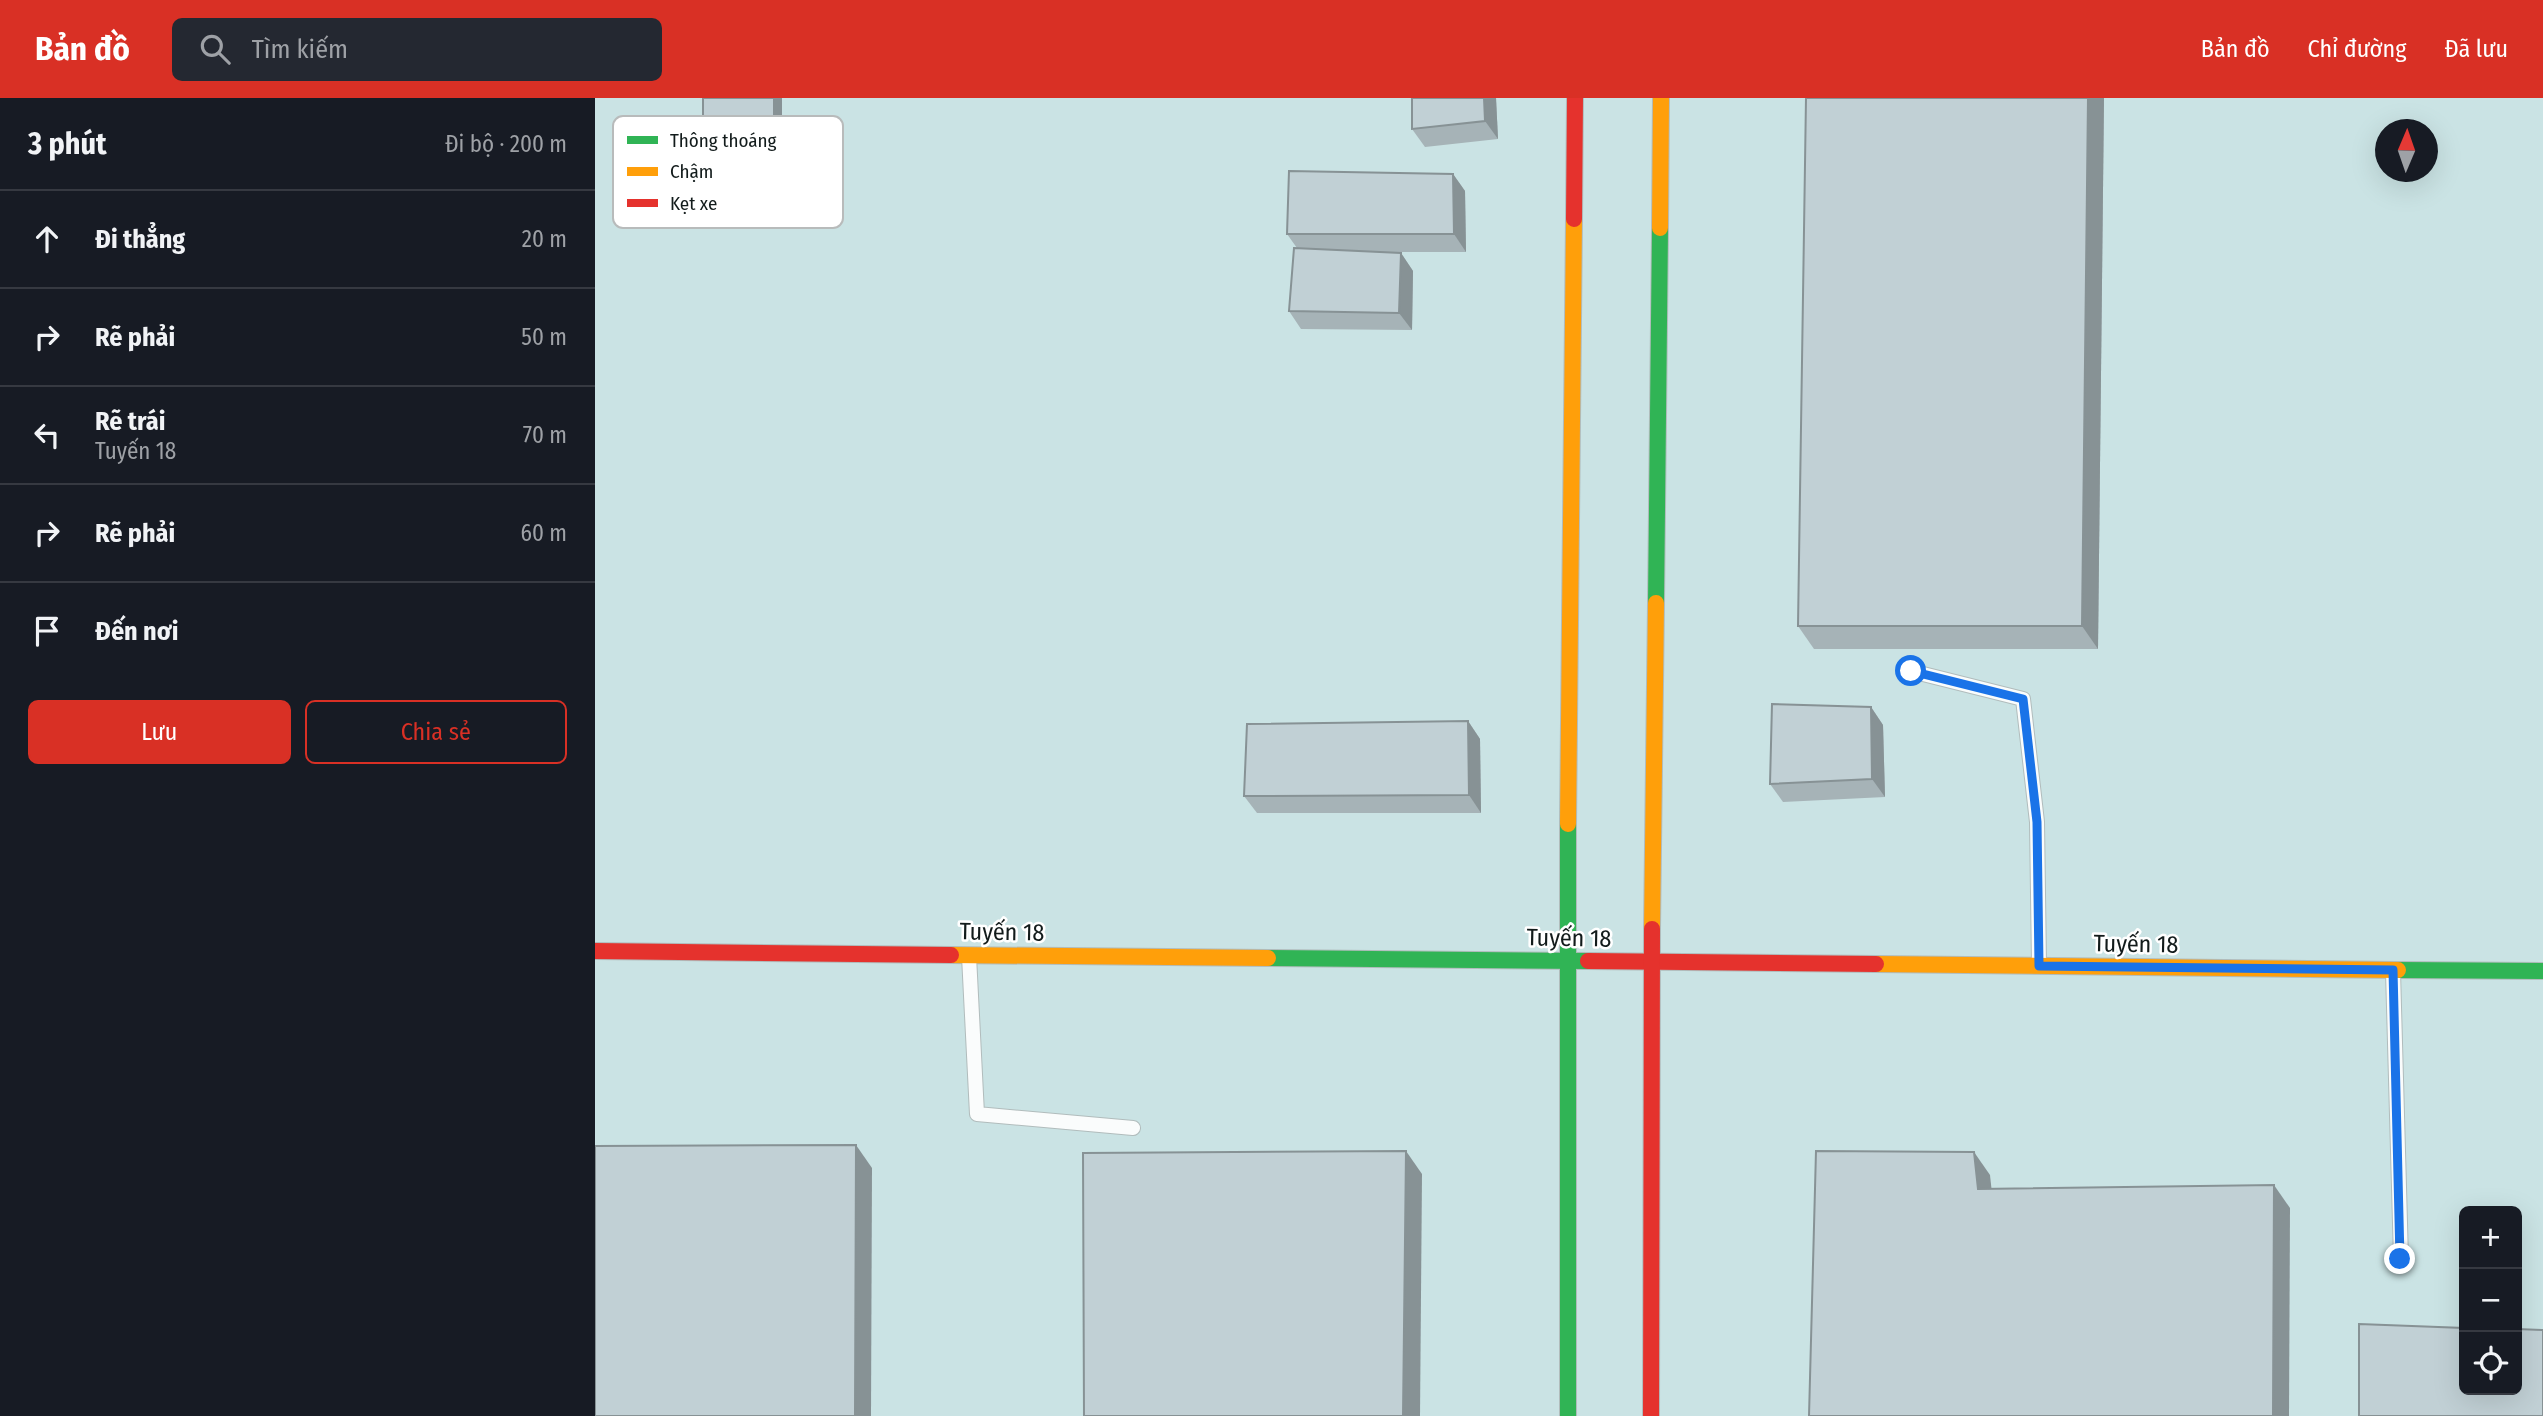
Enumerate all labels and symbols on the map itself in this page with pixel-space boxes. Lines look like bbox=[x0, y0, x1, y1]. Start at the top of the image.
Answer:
legend bbox=[613, 116, 843, 228]
north arrow bbox=[2375, 119, 2438, 182]
text: Thông thoáng bbox=[670, 129, 777, 152]
text: Chậm bbox=[670, 160, 713, 183]
text: Kẹt xe bbox=[670, 192, 717, 215]
route start bbox=[1895, 655, 1926, 686]
street label: Tuyến 18 bbox=[959, 917, 1045, 947]
street label: Tuyến 18 bbox=[1526, 923, 1612, 953]
street label: Tuyến 18 bbox=[2093, 929, 2179, 959]
route end bbox=[2384, 1243, 2415, 1274]

